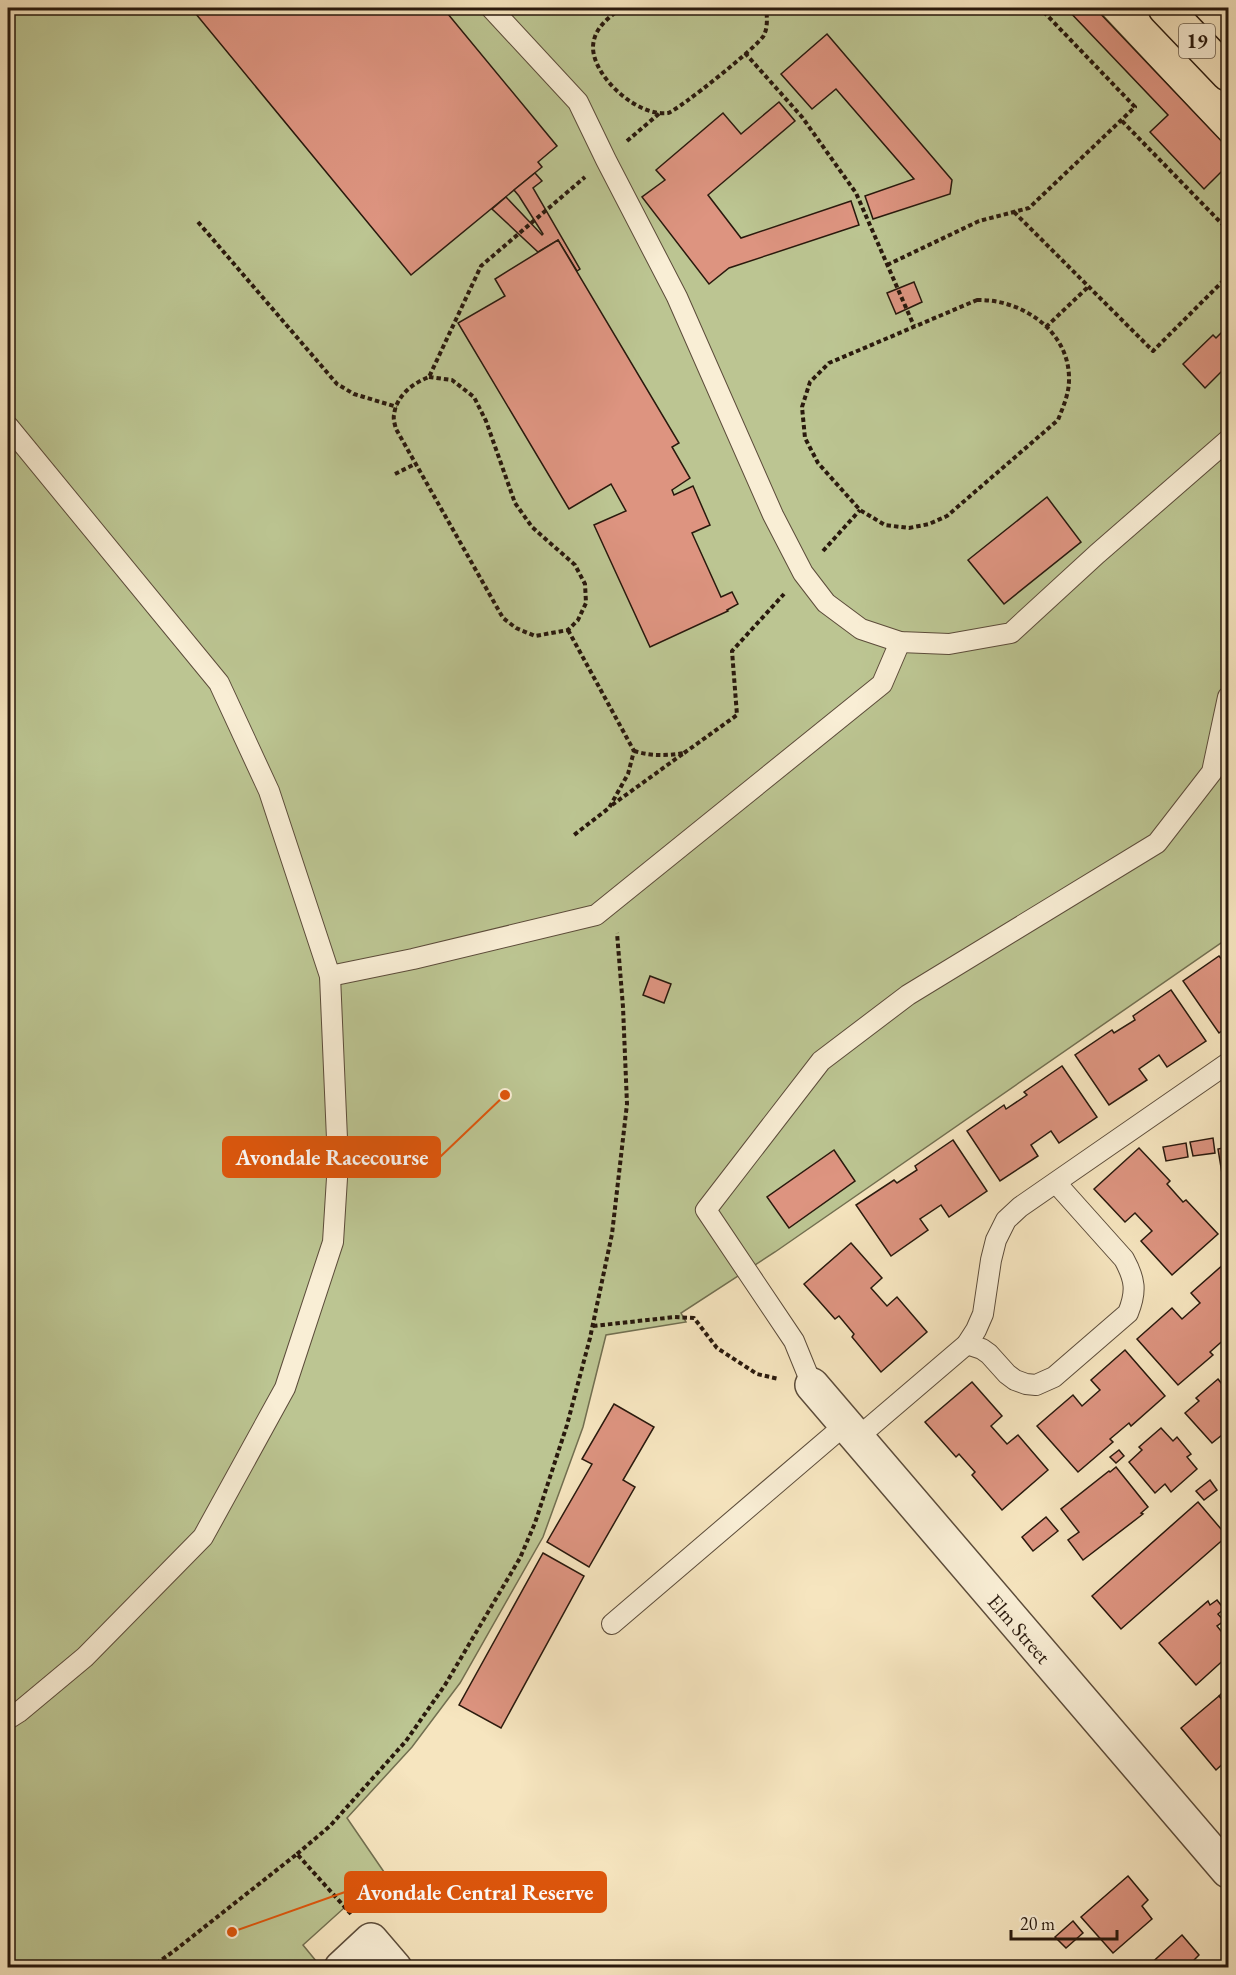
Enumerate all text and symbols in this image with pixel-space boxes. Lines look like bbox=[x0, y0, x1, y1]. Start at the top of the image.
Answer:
road number: 19 bbox=[1179, 24, 1215, 58]
callout: Avondale Racecourse bbox=[223, 1137, 440, 1177]
text: Avondale Racecourse bbox=[235, 1143, 428, 1172]
street label: Elm Street bbox=[982, 1588, 1057, 1669]
callout: Avondale Central Reserve bbox=[345, 1872, 606, 1912]
text: Avondale Central Reserve bbox=[356, 1878, 593, 1907]
scale bar bbox=[1011, 1903, 1118, 1941]
text: 20 m bbox=[1020, 1912, 1055, 1935]

